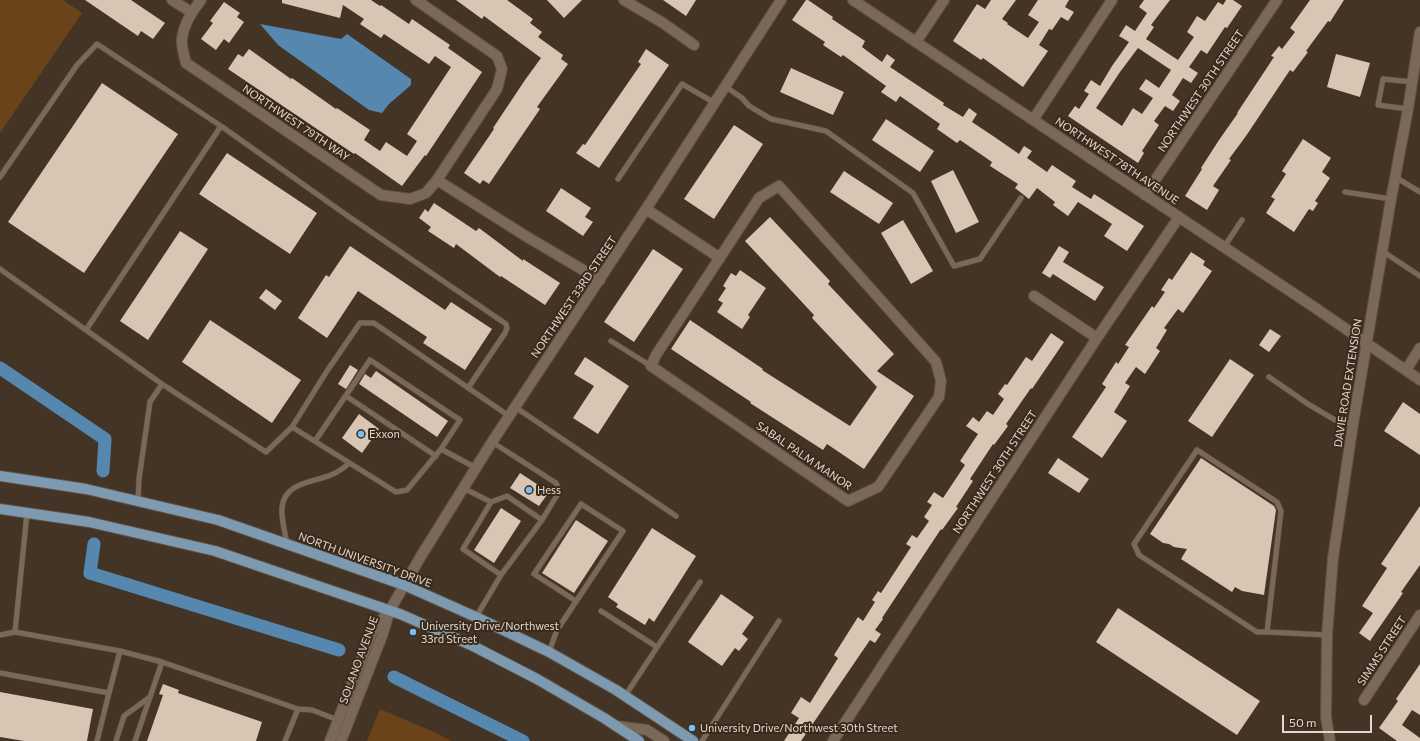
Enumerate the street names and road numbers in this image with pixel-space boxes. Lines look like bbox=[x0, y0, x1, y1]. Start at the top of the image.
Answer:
street label: NORTHWEST 30TH STREET bbox=[1155, 27, 1247, 155]
street label: NORTHWEST 79TH WAY bbox=[240, 82, 352, 164]
street label: NORTHWEST 78TH AVENUE bbox=[1053, 115, 1181, 207]
street label: NORTHWEST 33RD STREET bbox=[528, 234, 620, 360]
street label: DAVIE ROAD EXTENSION bbox=[1331, 318, 1365, 448]
street label: NORTHWEST 30TH STREET bbox=[950, 408, 1040, 536]
street label: SABAL PALM MANOR bbox=[754, 419, 854, 493]
street label: NORTH UNIVERSITY DRIVE bbox=[296, 530, 434, 590]
street label: SOLANO AVENUE bbox=[337, 614, 381, 706]
street label: SIMMS STREET bbox=[1355, 614, 1409, 688]

